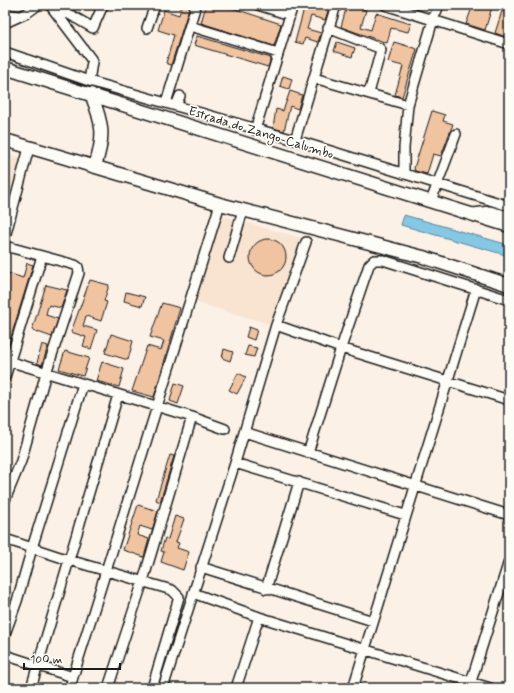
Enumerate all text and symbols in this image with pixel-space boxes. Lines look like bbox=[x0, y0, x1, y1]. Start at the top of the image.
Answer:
street label: Estrada do Zango-Calumbo bbox=[186, 103, 336, 164]
scale bar bbox=[24, 645, 120, 671]
text: 100 m bbox=[30, 652, 62, 668]

